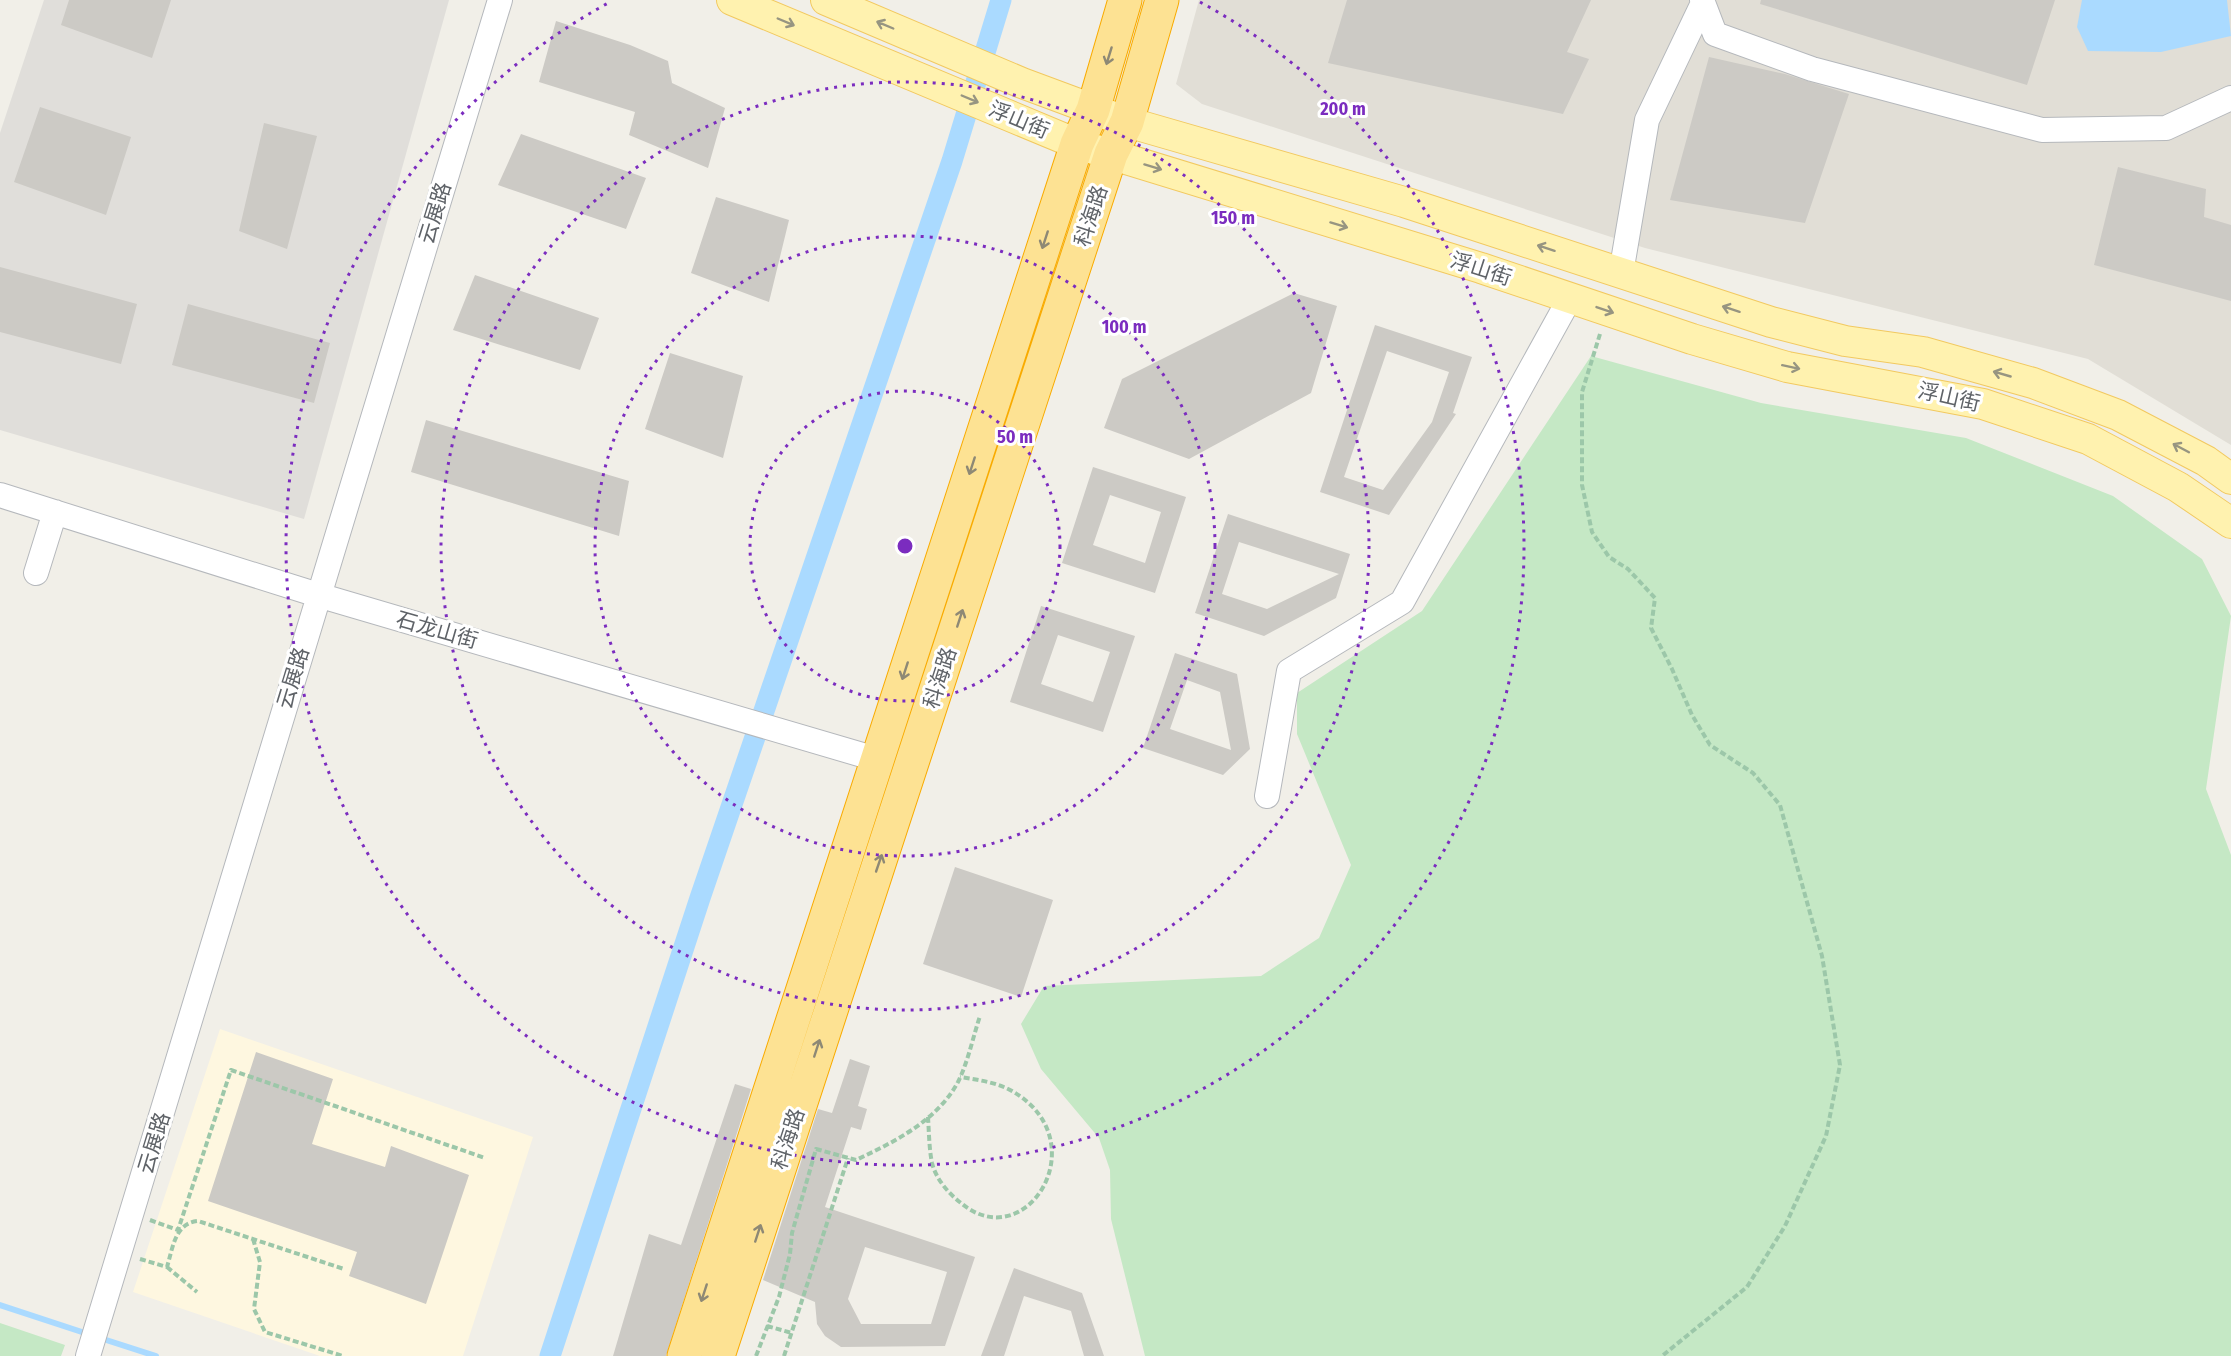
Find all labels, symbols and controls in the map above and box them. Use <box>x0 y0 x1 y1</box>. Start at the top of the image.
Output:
one-way arrow <box>776 17 794 29</box>
one-way arrow <box>877 19 895 30</box>
one-way arrow <box>1103 46 1114 65</box>
one-way arrow <box>961 94 979 105</box>
street label: 浮山街 <box>985 96 1053 144</box>
text: 200 m <box>1319 98 1366 120</box>
one-way arrow <box>1143 162 1162 173</box>
street label: 云展路 <box>413 179 457 247</box>
street label: 科海路 <box>1069 182 1113 250</box>
text: 150 m <box>1211 207 1255 229</box>
one-way arrow <box>1329 220 1348 231</box>
one-way arrow <box>1039 230 1050 249</box>
one-way arrow <box>1537 242 1556 253</box>
street label: 浮山街 <box>1447 247 1515 291</box>
one-way arrow <box>1722 303 1741 314</box>
one-way arrow <box>1595 305 1614 316</box>
text: 100 m <box>1102 316 1146 338</box>
one-way arrow <box>1781 362 1801 373</box>
one-way arrow <box>1993 368 2012 379</box>
street label: 浮山街 <box>1915 377 1983 417</box>
text: 50 m <box>997 426 1033 448</box>
one-way arrow <box>2173 442 2191 453</box>
one-way arrow <box>966 456 977 475</box>
centre of rings <box>895 536 915 556</box>
street label: 石龙山街 <box>393 606 481 654</box>
one-way arrow <box>955 609 966 628</box>
street label: 云展路 <box>271 644 315 712</box>
street label: 科海路 <box>918 644 962 712</box>
one-way arrow <box>899 661 910 680</box>
one-way arrow <box>875 854 886 873</box>
one-way arrow <box>812 1039 823 1058</box>
street label: 科海路 <box>766 1105 810 1173</box>
street label: 云展路 <box>132 1109 176 1177</box>
one-way arrow <box>753 1224 764 1243</box>
one-way arrow <box>698 1283 709 1302</box>

